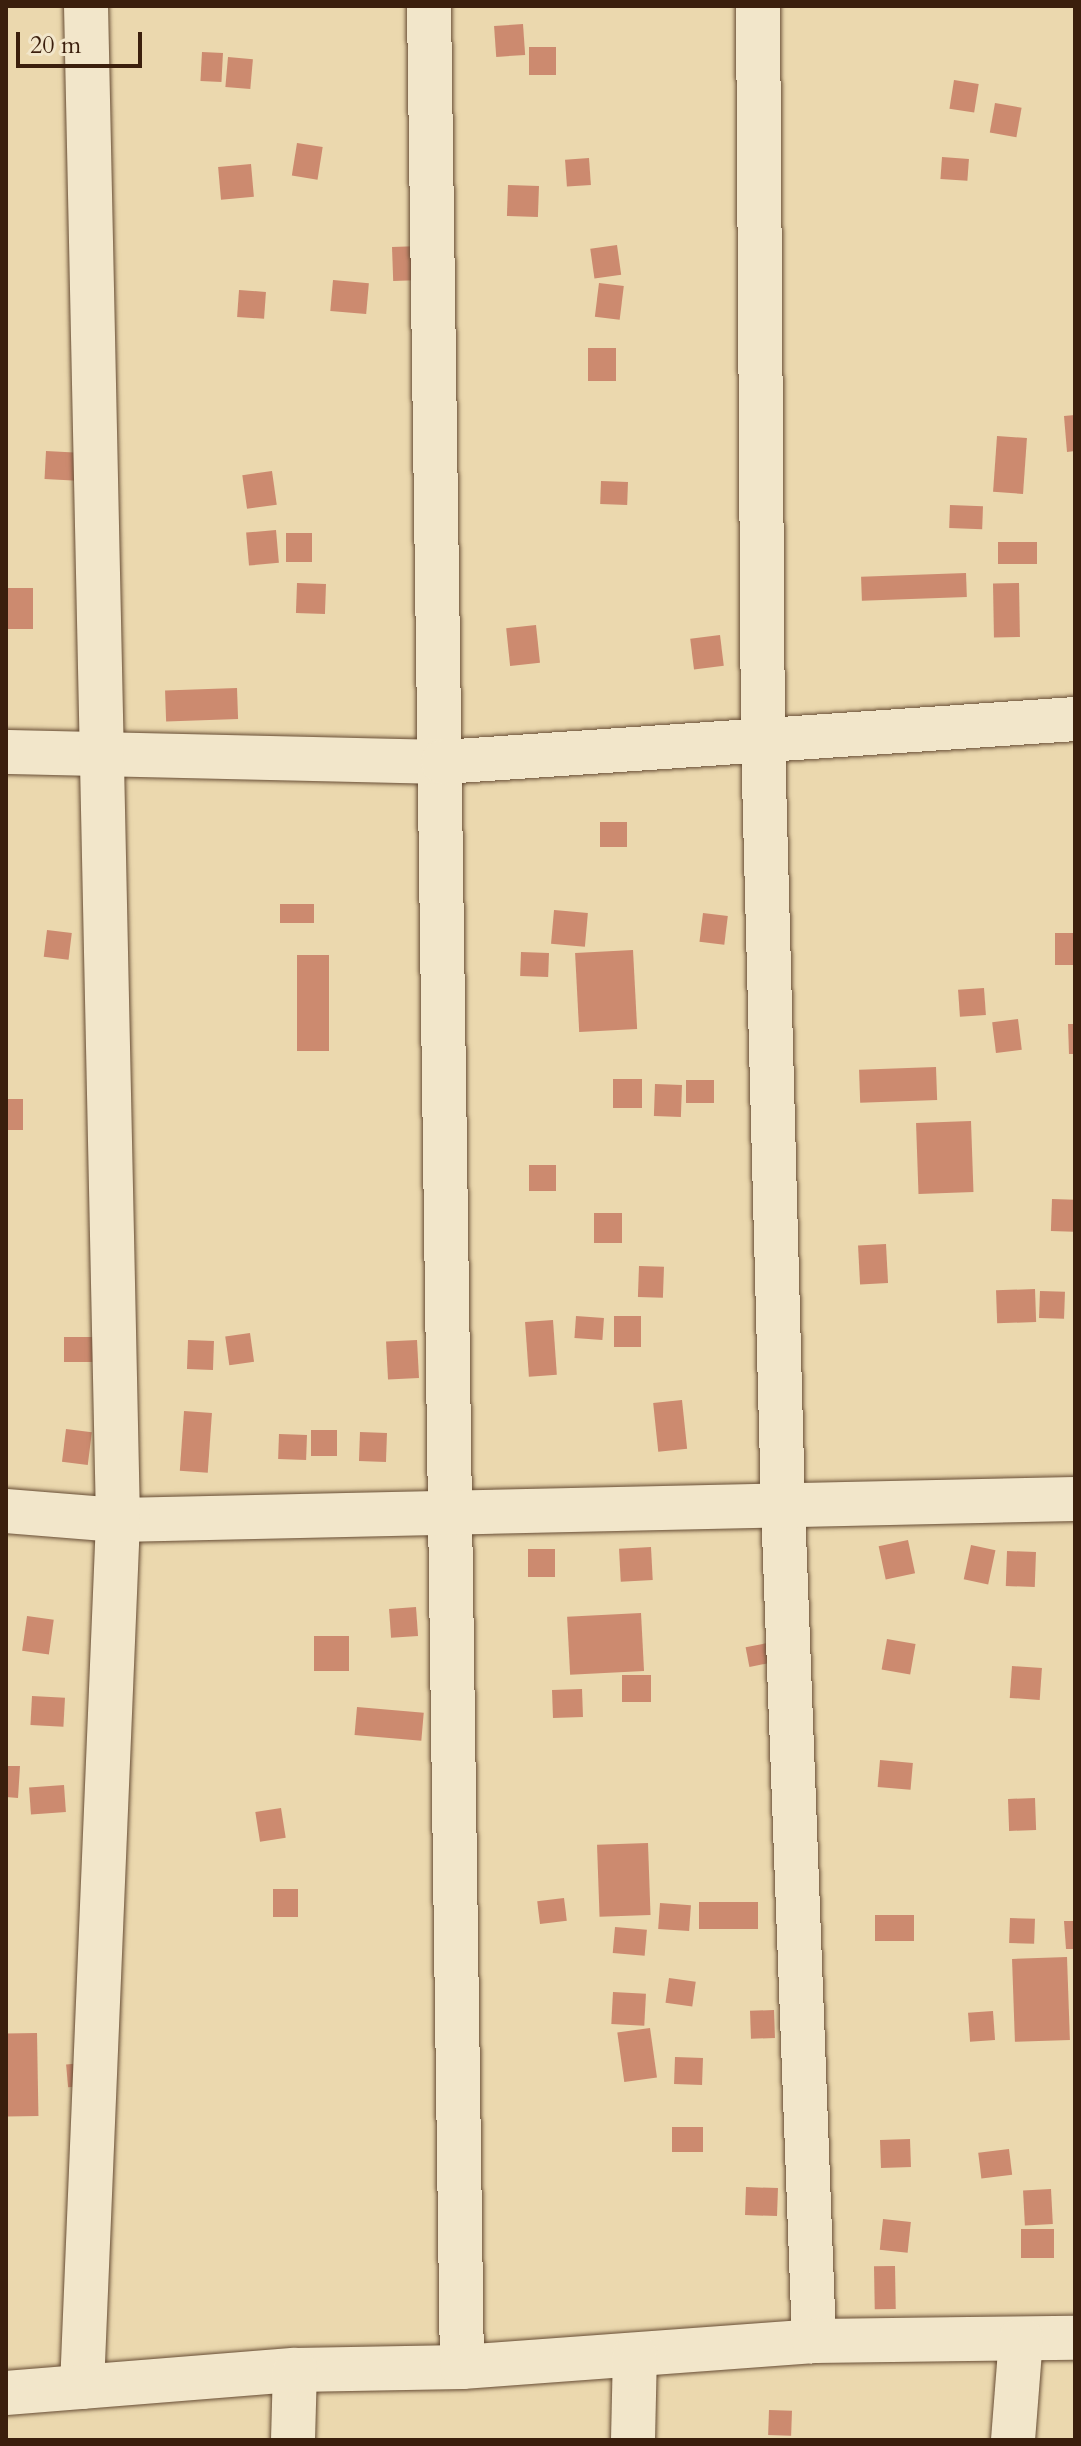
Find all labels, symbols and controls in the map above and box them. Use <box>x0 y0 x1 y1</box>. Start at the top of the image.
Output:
scale bar <box>20 16 146 66</box>
text: 20 m <box>30 29 81 62</box>

